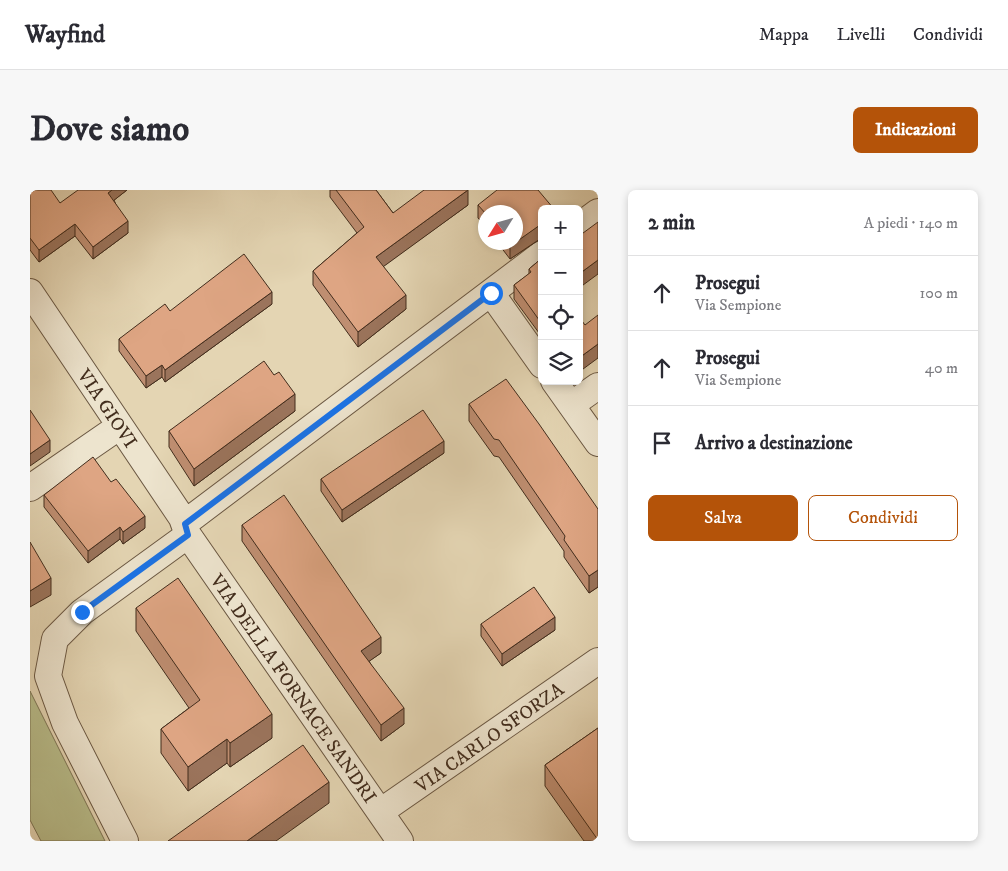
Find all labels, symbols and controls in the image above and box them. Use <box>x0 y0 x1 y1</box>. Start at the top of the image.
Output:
text: Wayfind <box>25 20 105 50</box>
text: Mappa <box>759 24 809 46</box>
text: Livelli <box>837 24 885 46</box>
text: Condividi <box>913 24 983 46</box>
button: Indicazioni <box>853 107 978 153</box>
text: Dove siamo <box>30 108 189 152</box>
north arrow <box>478 205 523 250</box>
map controls <box>538 205 583 385</box>
button: + <box>538 205 583 250</box>
text: 2 min <box>648 210 695 236</box>
text: A piedi · 140 m <box>864 213 958 233</box>
button: − <box>538 250 583 295</box>
text: Prosegui <box>695 272 760 295</box>
icon: ahead <box>648 279 676 307</box>
route start <box>480 282 503 305</box>
text: 100 m <box>920 283 958 303</box>
button: locate <box>538 295 583 340</box>
text: Via Sempione <box>695 295 781 315</box>
button: layers <box>538 340 583 385</box>
text: Prosegui <box>695 347 760 370</box>
icon: ahead <box>648 354 676 382</box>
text: 40 m <box>925 358 958 378</box>
street label: VIA GIOVI <box>71 364 142 453</box>
text: Via Sempione <box>695 370 781 390</box>
icon: arrive <box>648 429 676 457</box>
text: Arrivo a destinazione <box>695 432 853 455</box>
button: Salva <box>648 495 798 541</box>
button: Condividi <box>808 495 958 541</box>
street label: VIA DELLA FORNACE SANDRI <box>204 569 381 808</box>
route end <box>71 601 94 624</box>
street label: VIA CARLO SFORZA <box>410 678 569 799</box>

